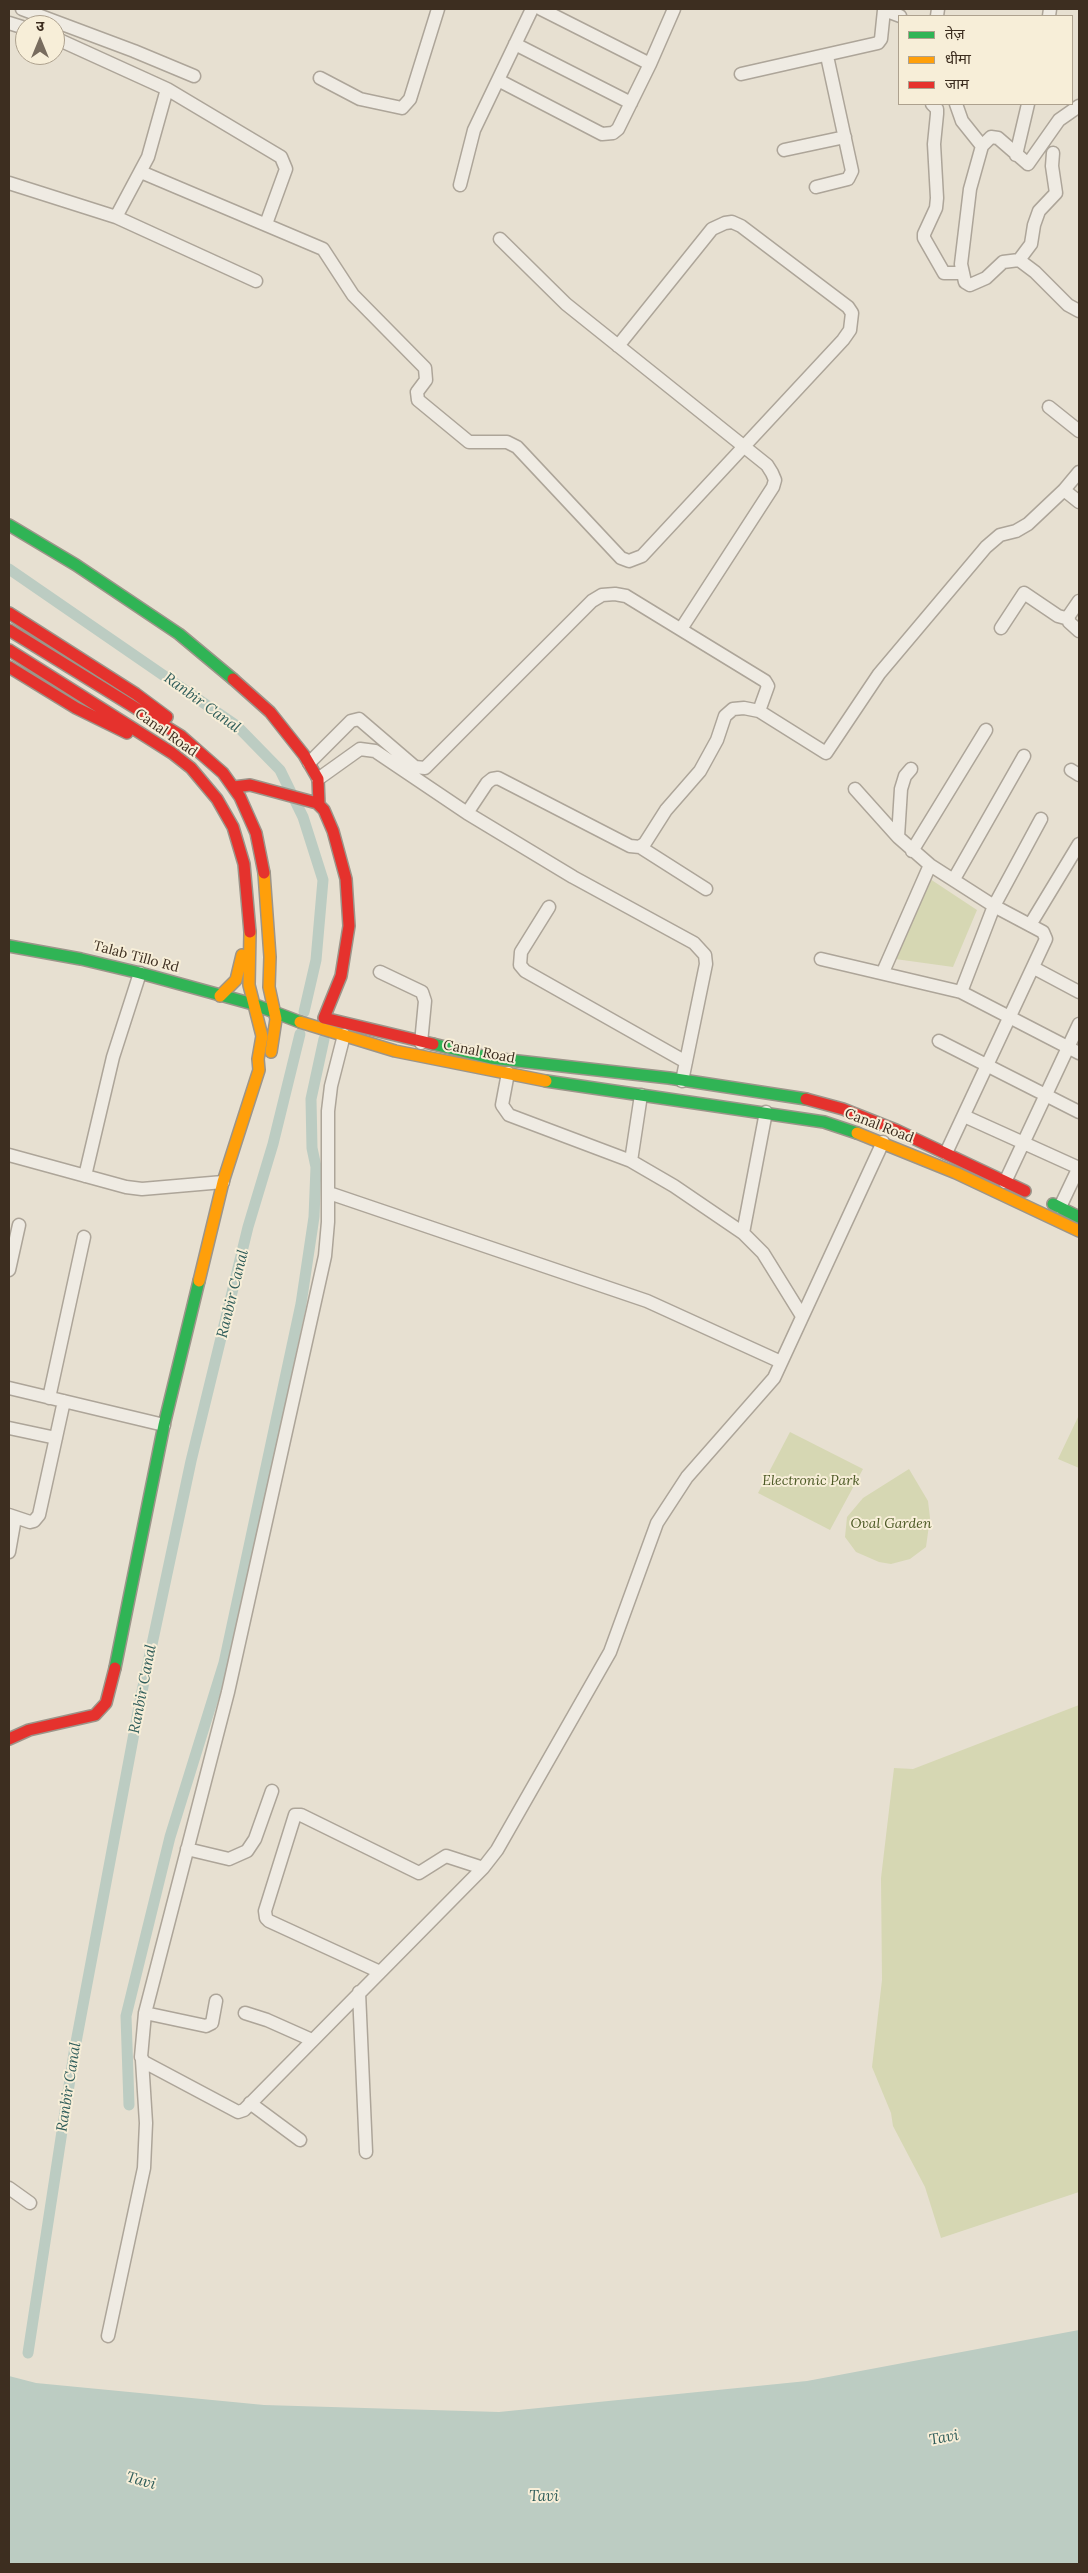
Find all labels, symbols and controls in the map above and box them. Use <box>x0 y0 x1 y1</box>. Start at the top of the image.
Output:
north arrow <box>15 15 65 65</box>
legend <box>898 15 1073 105</box>
text: उ <box>36 17 44 35</box>
text: तेज़ <box>945 24 965 43</box>
text: धीमा <box>945 49 971 68</box>
text: जाम <box>945 74 969 93</box>
water label: Ranbir Canal <box>160 669 244 737</box>
street label: Canal Road <box>131 705 201 761</box>
street label: Talab Tillo Rd <box>91 937 181 977</box>
street label: Canal Road <box>442 1037 516 1067</box>
street label: Canal Road <box>842 1105 916 1147</box>
water label: Ranbir Canal <box>213 1248 253 1340</box>
park label: Electronic Park <box>762 1473 860 1489</box>
park label: Oval Garden <box>850 1516 932 1532</box>
water label: Ranbir Canal <box>126 1643 160 1735</box>
water label: Ranbir Canal <box>53 2041 85 2133</box>
water label: Tavi <box>928 2427 960 2449</box>
water label: Tavi <box>124 2468 158 2494</box>
water label: Tavi <box>529 2488 559 2506</box>

